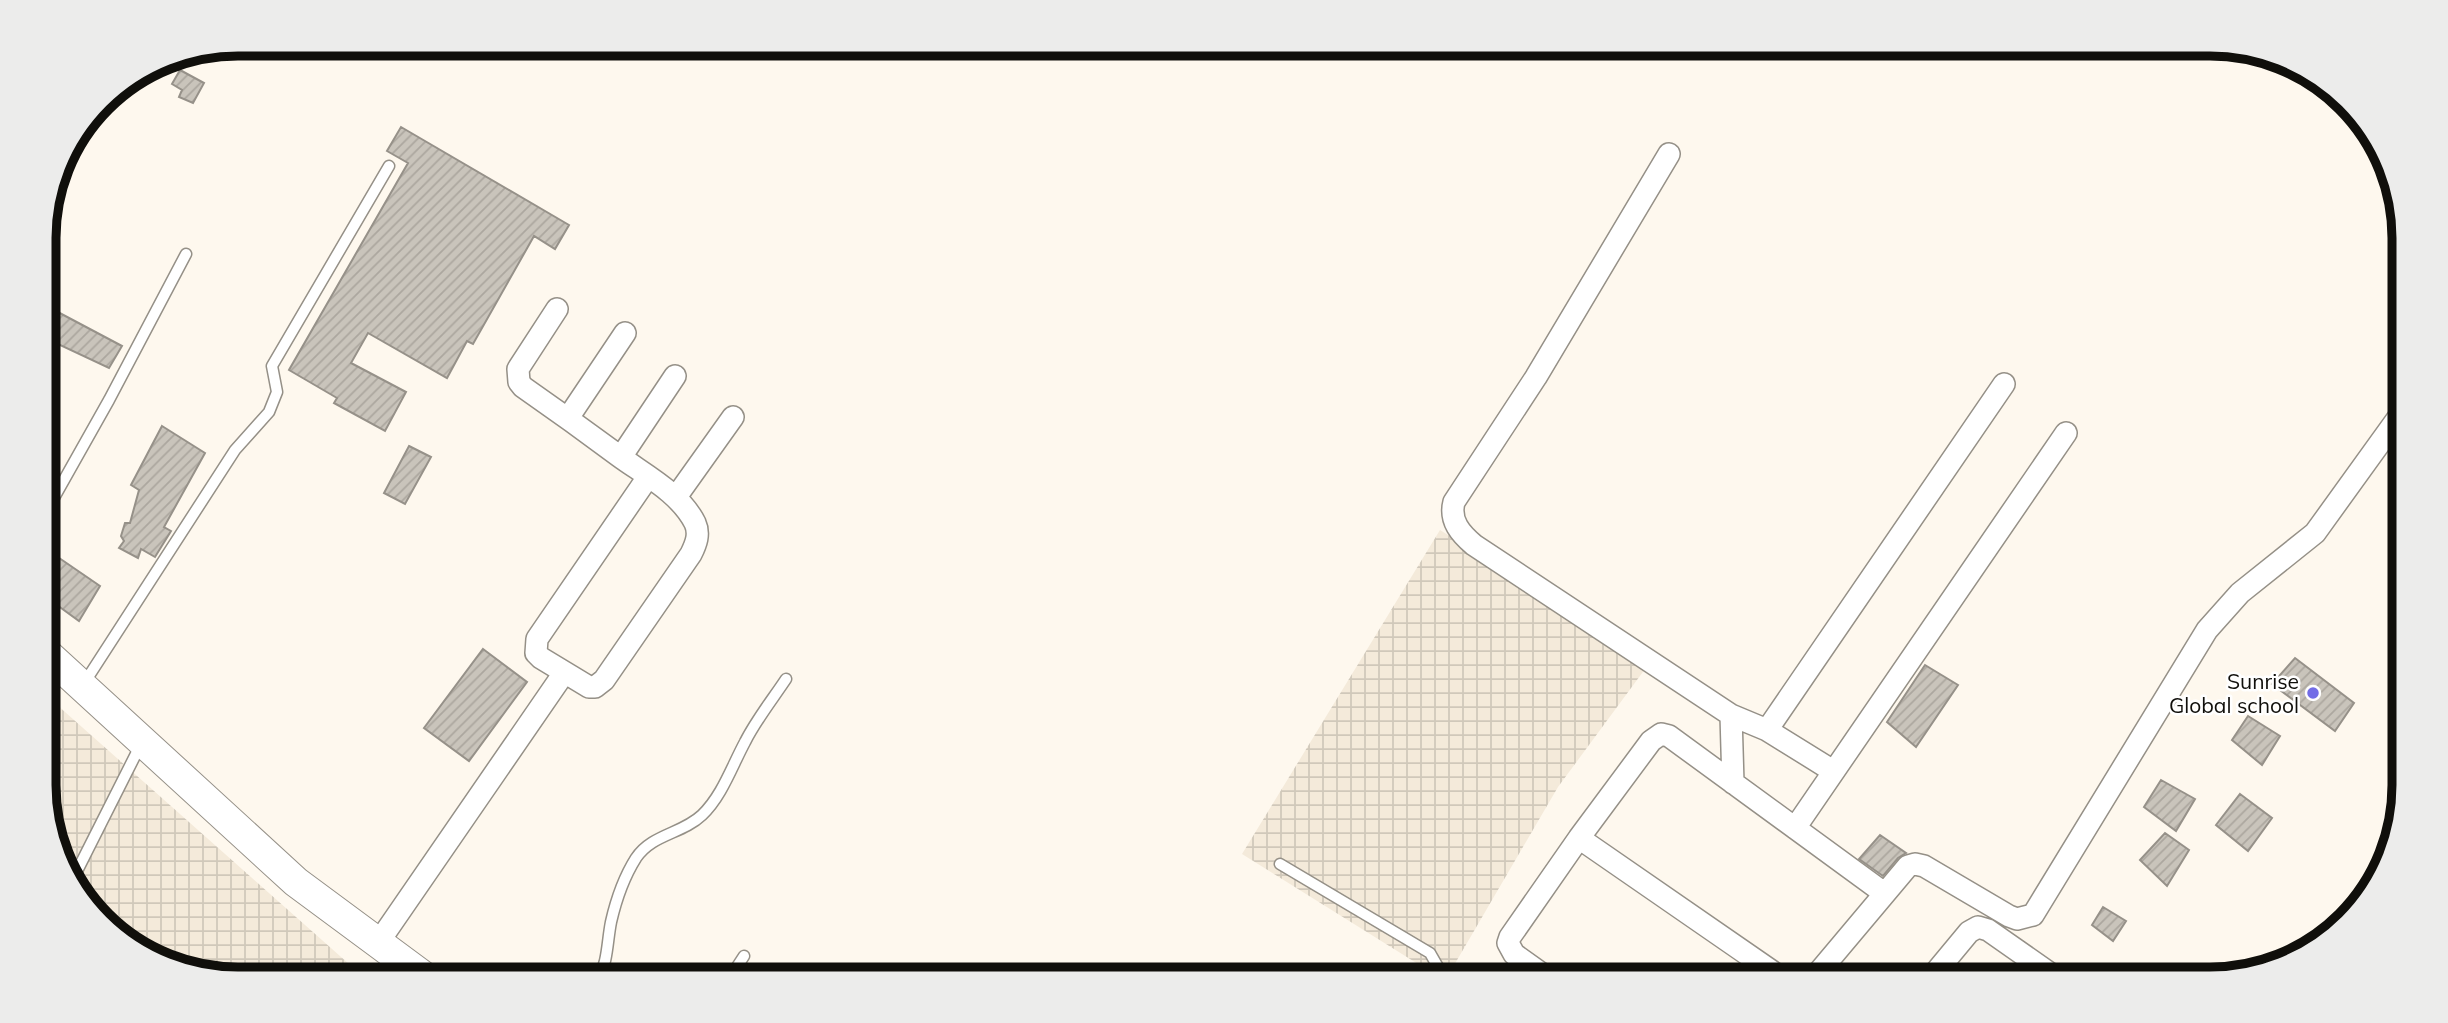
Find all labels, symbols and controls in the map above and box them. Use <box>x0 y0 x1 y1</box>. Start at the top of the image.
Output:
place label: Sunrise Global school <box>2169 668 2299 718</box>
marker: Sunrise Global school <box>2305 685 2321 701</box>

